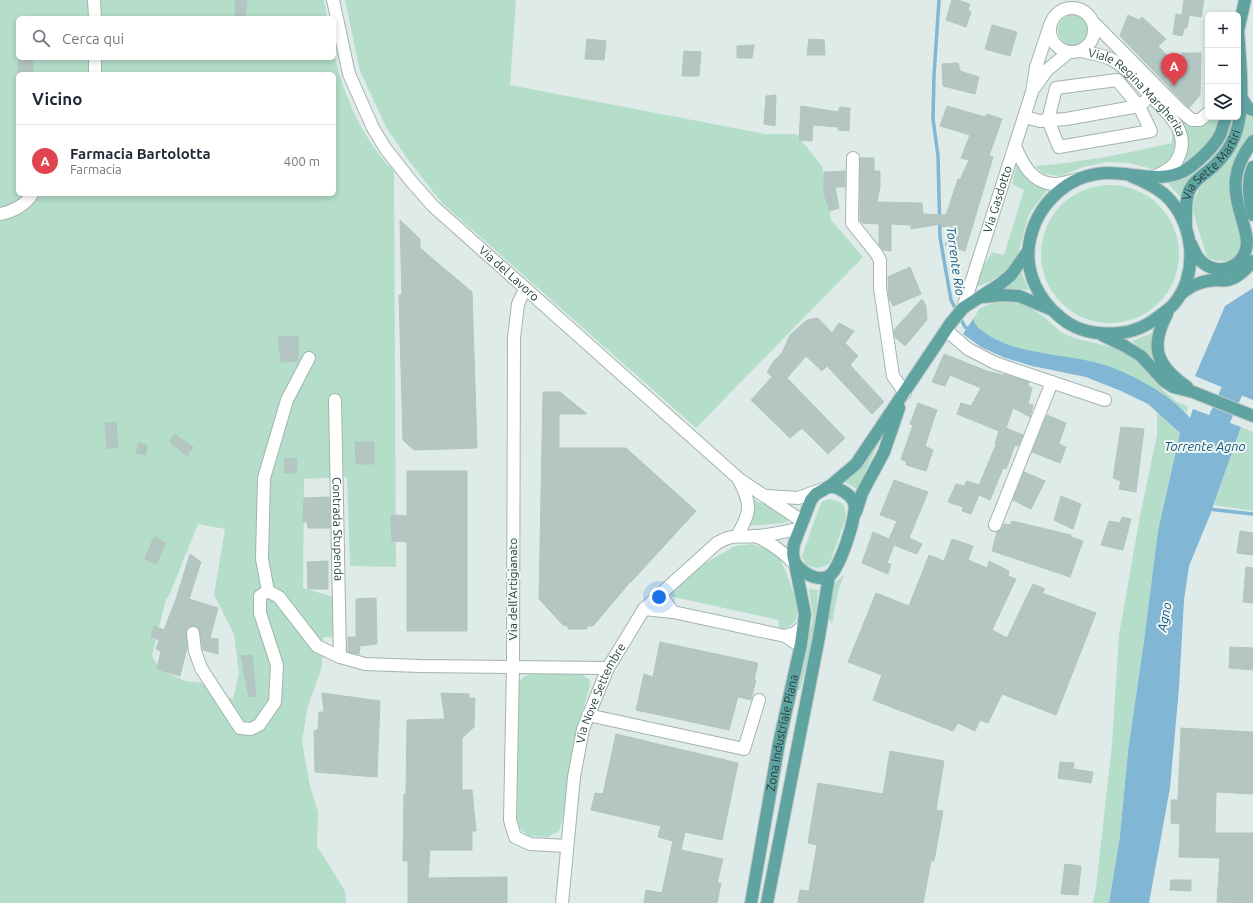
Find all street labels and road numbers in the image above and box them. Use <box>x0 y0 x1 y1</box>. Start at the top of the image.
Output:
street label: Viale Regina Margherita <box>1087 46 1188 138</box>
street label: Via Sette Martiri <box>1180 128 1243 201</box>
street label: Via Gasdotto <box>980 164 1014 234</box>
street label: Via del Lavoro <box>476 243 542 303</box>
street label: Contrada Stupenda <box>330 477 346 581</box>
street label: Via dell'Artigianato <box>506 538 519 640</box>
street label: Via Nove Settembre <box>573 641 628 744</box>
street label: Zona Industriale Piana <box>764 673 800 792</box>

